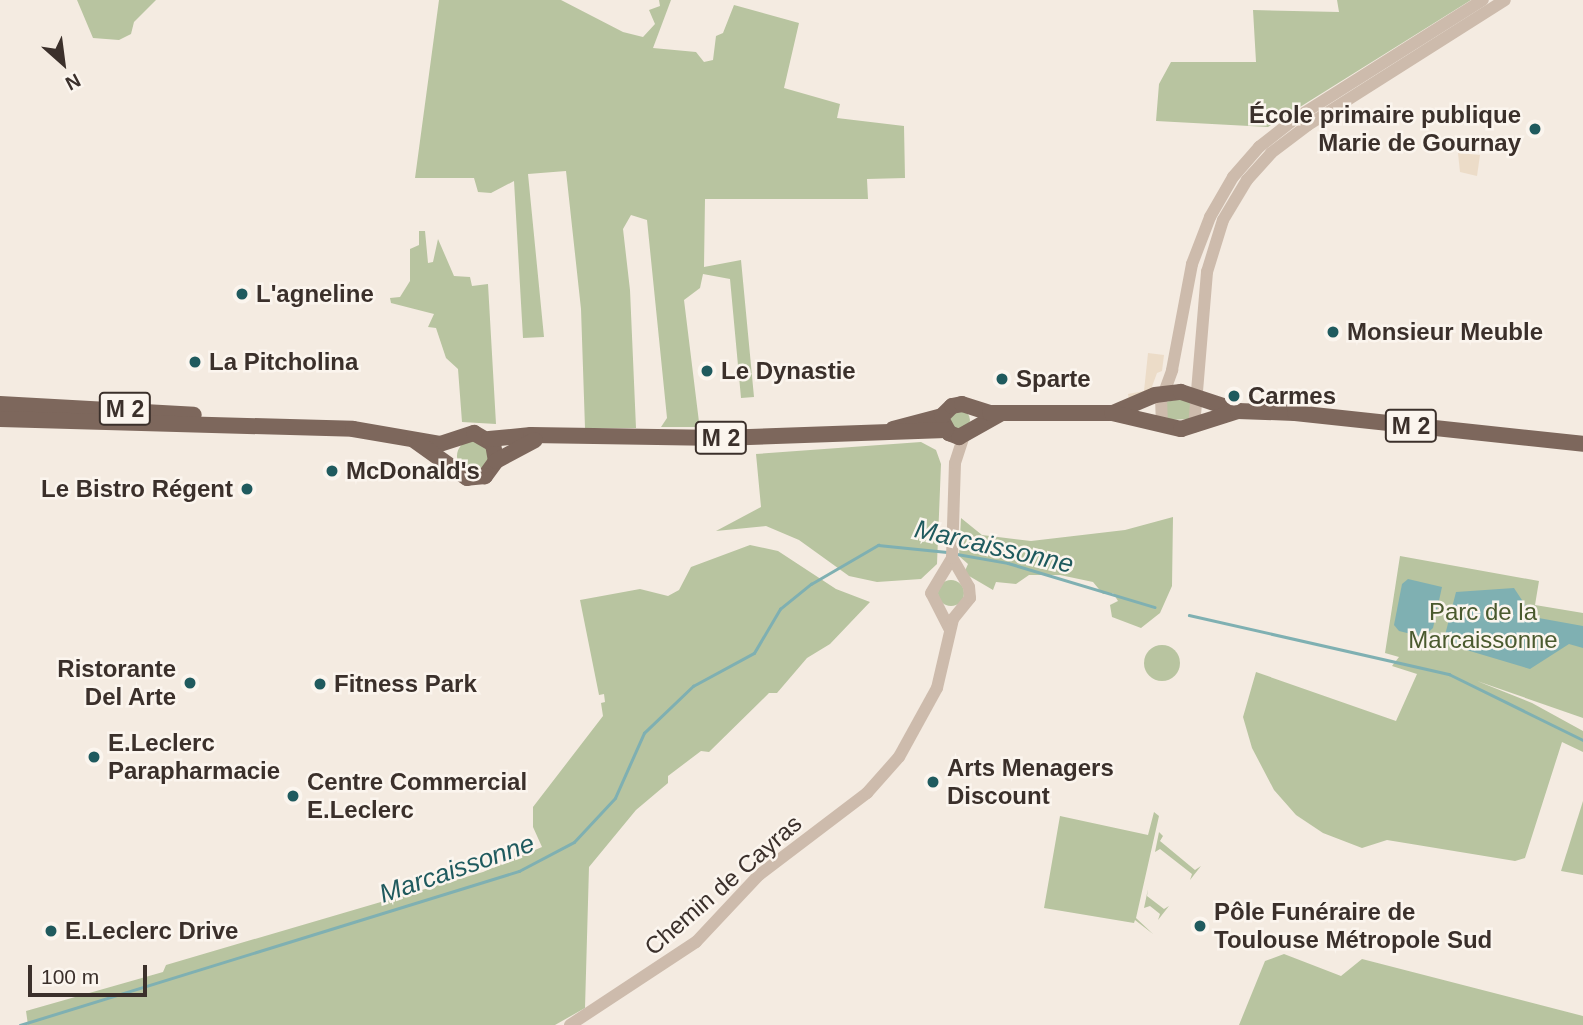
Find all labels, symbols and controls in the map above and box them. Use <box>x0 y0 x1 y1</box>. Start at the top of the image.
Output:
north arrow <box>28 28 98 98</box>
text: N <box>62 69 84 94</box>
place label: École primaire publique Marie de Gournay <box>1249 101 1521 157</box>
marker: École primaire publique Marie de Gournay <box>1527 121 1543 137</box>
place label: L'agneline <box>256 280 374 308</box>
marker: L'agneline <box>234 286 250 302</box>
place label: Monsieur Meuble <box>1347 318 1543 346</box>
marker: Monsieur Meuble <box>1325 324 1341 340</box>
place label: La Pitcholina <box>209 348 358 376</box>
marker: La Pitcholina <box>187 354 203 370</box>
place label: Le Dynastie <box>721 357 856 385</box>
marker: Le Dynastie <box>699 363 715 379</box>
place label: Sparte <box>1016 365 1091 393</box>
marker: Sparte <box>994 371 1010 387</box>
place label: Carmes <box>1248 382 1336 410</box>
marker: Carmes <box>1226 388 1242 404</box>
road number: M 2 <box>99 390 151 428</box>
road number: M 2 <box>1385 406 1437 446</box>
road number: M 2 <box>695 418 747 458</box>
place label: McDonald's <box>346 457 480 485</box>
marker: McDonald's <box>324 463 340 479</box>
place label: Le Bistro Régent <box>41 475 233 503</box>
marker: Le Bistro Régent <box>239 481 255 497</box>
water label: Marcaissonne <box>912 514 1076 580</box>
park label: Parc de la Marcaissonne <box>1408 598 1558 654</box>
place label: Ristorante Del Arte <box>57 655 176 711</box>
place label: Fitness Park <box>334 670 477 698</box>
marker: Ristorante Del Arte <box>182 675 198 691</box>
marker: Fitness Park <box>312 676 328 692</box>
place label: E.Leclerc Parapharmacie <box>108 729 280 785</box>
marker: E.Leclerc Parapharmacie <box>86 749 102 765</box>
place label: Arts Menagers Discount <box>947 754 1114 810</box>
place label: Centre Commercial E.Leclerc <box>307 768 527 824</box>
marker: Arts Menagers Discount <box>925 774 941 790</box>
marker: Centre Commercial E.Leclerc <box>285 788 301 804</box>
street label: Chemin de Cayras <box>639 809 807 961</box>
water label: Marcaissonne <box>375 828 539 910</box>
place label: Pôle Funéraire de Toulouse Métropole Sud <box>1214 898 1492 954</box>
place label: E.Leclerc Drive <box>65 917 238 945</box>
marker: Pôle Funéraire de Toulouse Métropole Sud <box>1192 918 1208 934</box>
marker: E.Leclerc Drive <box>43 923 59 939</box>
scale bar <box>32 951 150 995</box>
text: 100 m <box>41 965 99 988</box>

